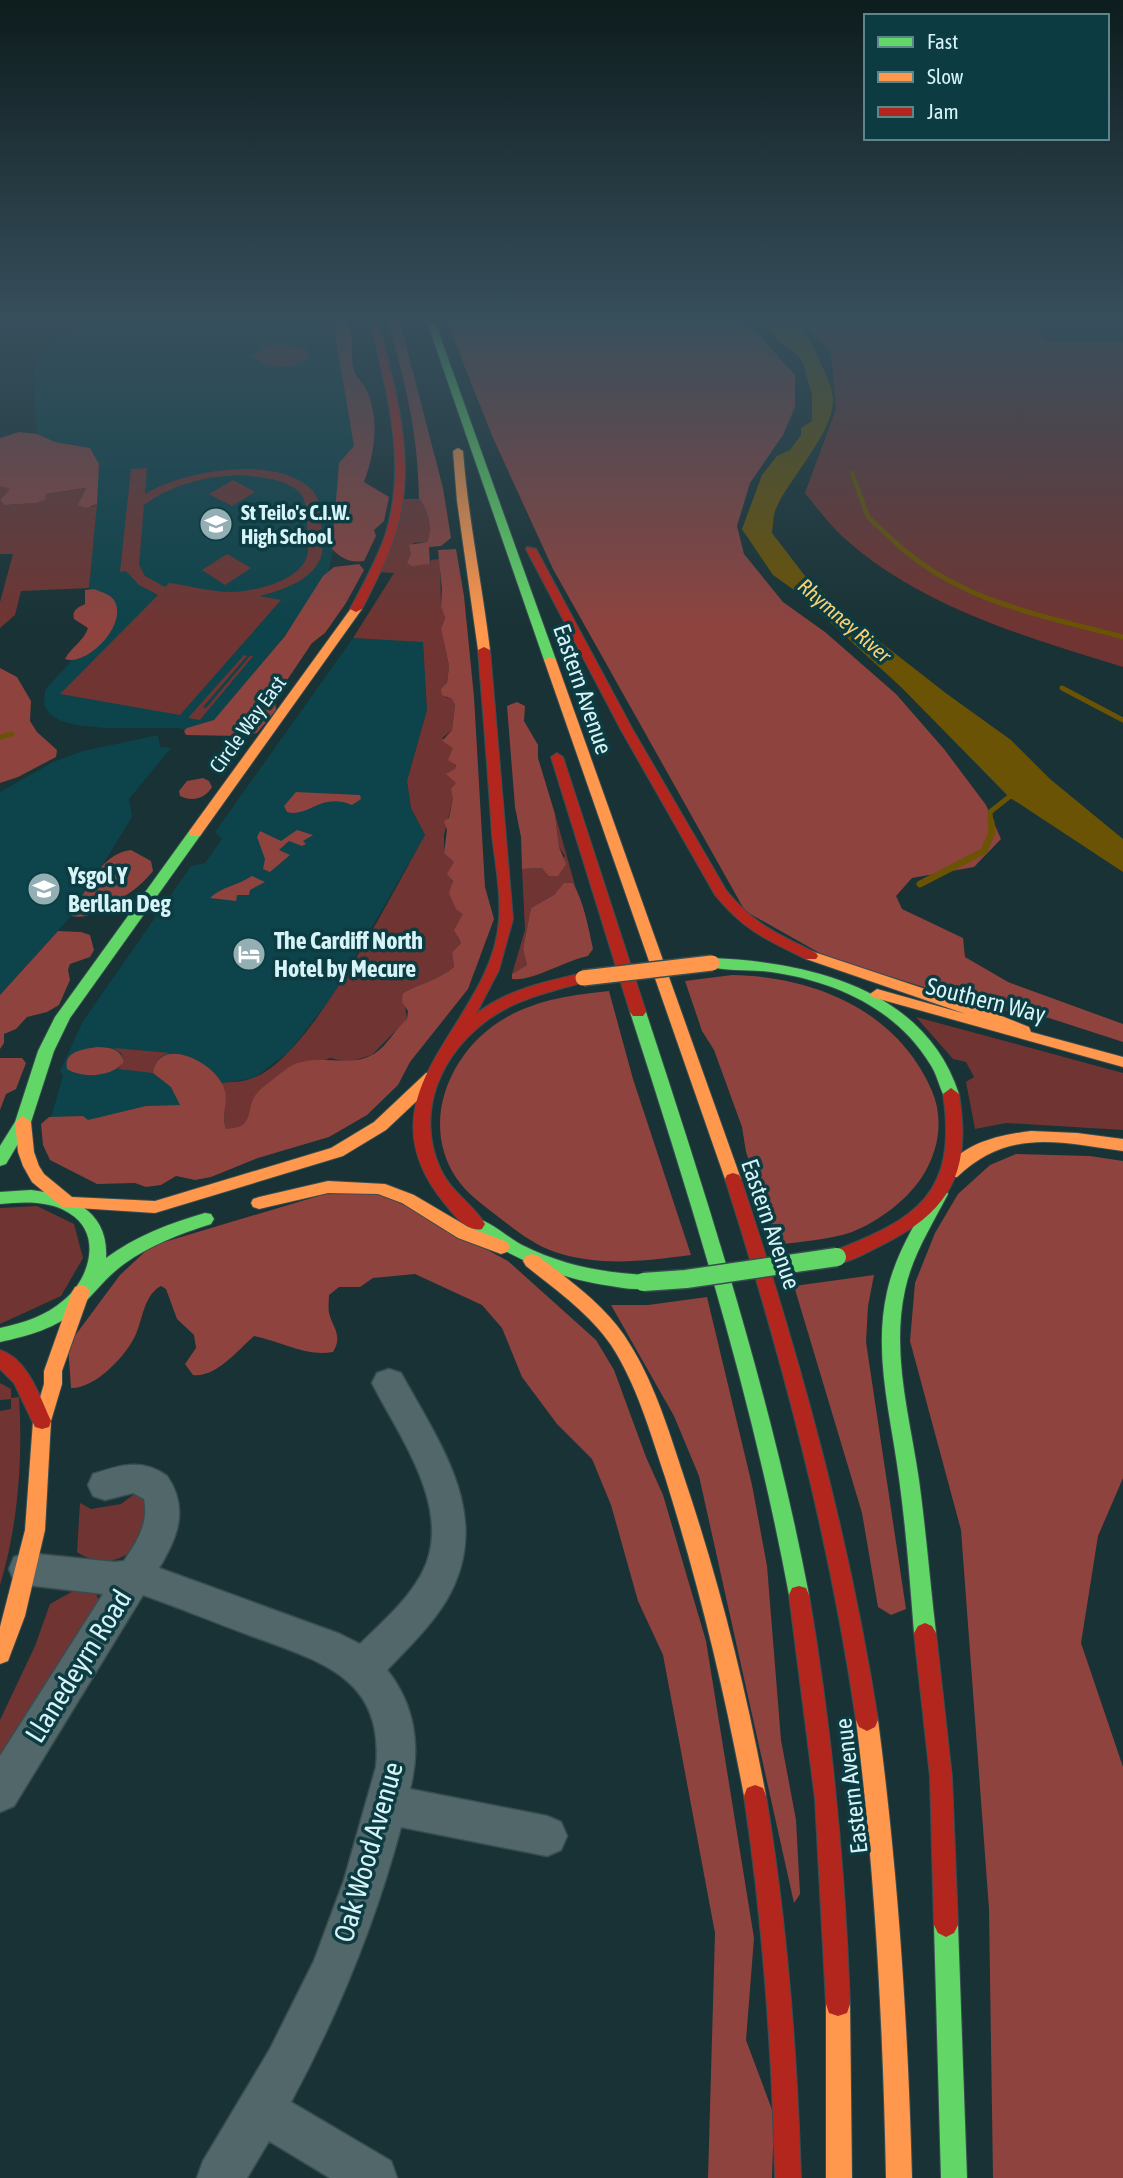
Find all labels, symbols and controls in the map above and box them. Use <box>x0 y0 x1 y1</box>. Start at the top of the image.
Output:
legend <box>864 14 1109 140</box>
text: Fast <box>927 29 958 53</box>
text: Slow <box>927 64 964 88</box>
text: Jam <box>927 99 959 123</box>
place label: St Teilo's C.I.W. High School <box>241 500 350 548</box>
school or university icon: St Teilo's C.I.W. High School <box>197 505 235 543</box>
water label: Rhymney River <box>794 573 897 667</box>
street label: Eastern Avenue <box>548 620 618 758</box>
street label: Circle Way East <box>204 671 290 777</box>
place label: Ysgol Y Berllan Deg <box>67 862 171 917</box>
school or university icon: Ysgol Y Berllan Deg <box>25 870 63 908</box>
place label: The Cardiff North Hotel by Mecure <box>274 927 423 982</box>
hotel icon: The Cardiff North Hotel by Mecure <box>230 935 268 973</box>
street label: Southern Way <box>923 972 1049 1028</box>
street label: Eastern Avenue <box>736 1155 806 1293</box>
street label: Llanedeyrn Road <box>18 1584 138 1748</box>
street label: Eastern Avenue <box>829 1717 873 1855</box>
street label: Oak Wood Avenue <box>327 1758 409 1946</box>

